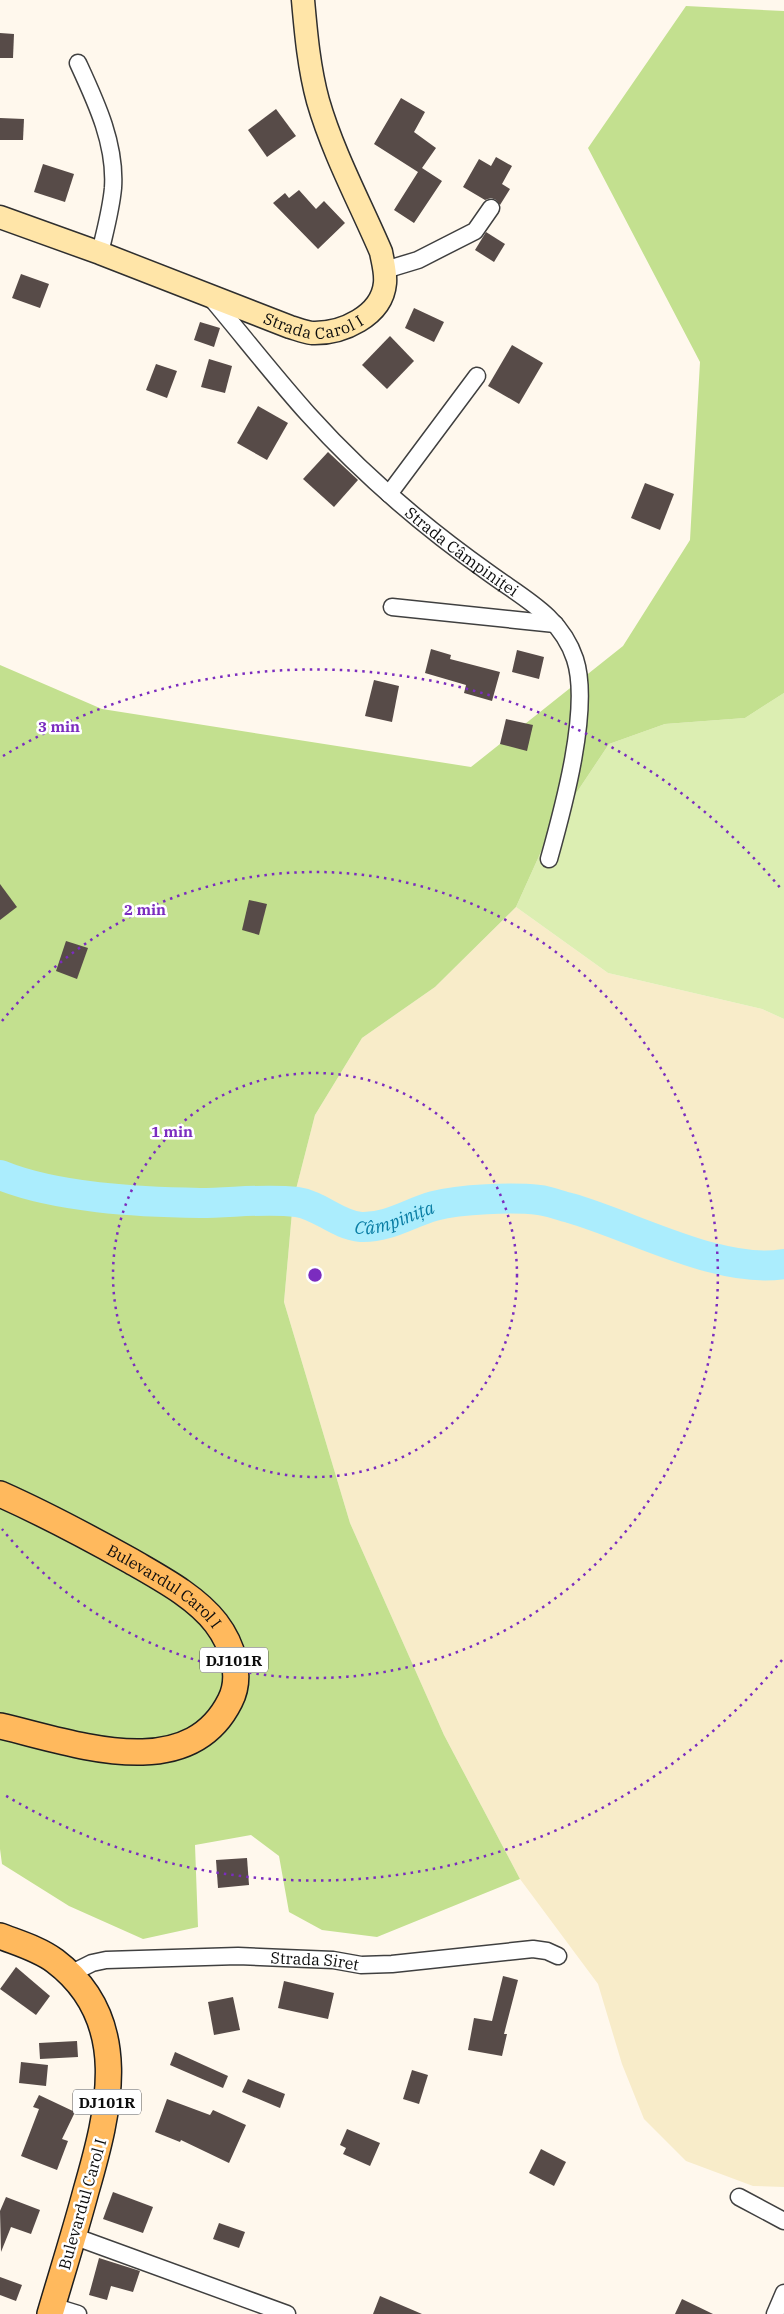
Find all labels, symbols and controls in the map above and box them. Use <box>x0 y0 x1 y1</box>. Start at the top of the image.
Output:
street label: Strada Carol I <box>261 308 367 343</box>
street label: Strada Câmpiniței <box>401 502 522 601</box>
text: 3 min <box>38 717 80 736</box>
text: 2 min <box>124 900 166 919</box>
text: 1 min <box>151 1122 193 1141</box>
water label: Câmpinița <box>353 1195 437 1239</box>
centre of rings <box>306 1266 324 1284</box>
street label: Bulevardul Carol I <box>103 1540 226 1632</box>
road number: DJ101R <box>200 1648 268 1672</box>
street label: Strada Siret <box>270 1947 361 1975</box>
road number: DJ101R <box>73 2090 141 2114</box>
street label: Bulevardul Carol I <box>54 2136 110 2272</box>

